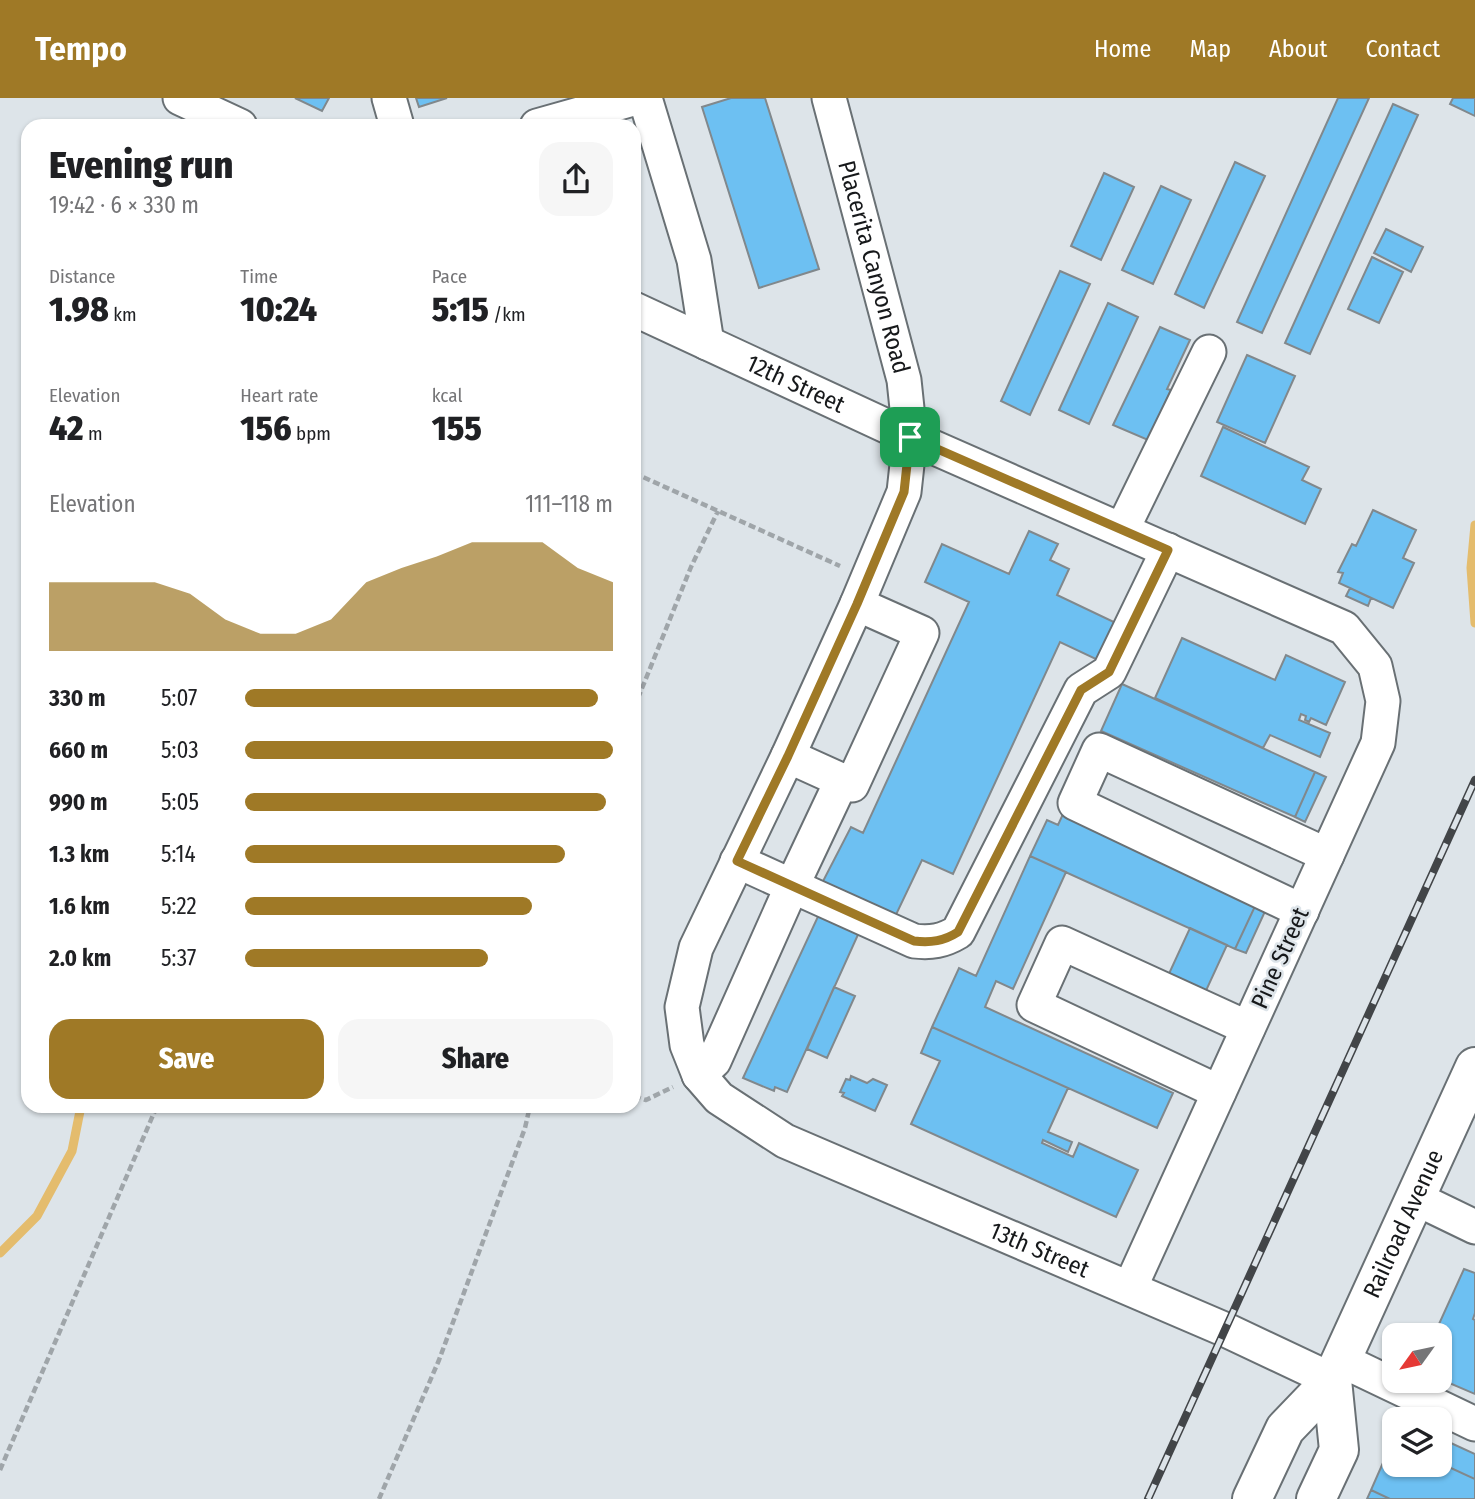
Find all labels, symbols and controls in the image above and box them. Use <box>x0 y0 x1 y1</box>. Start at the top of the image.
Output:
text: Tempo <box>35 29 127 69</box>
text: Home <box>1094 35 1151 63</box>
text: Map <box>1189 35 1231 63</box>
text: About <box>1269 35 1327 63</box>
text: Contact <box>1365 35 1440 63</box>
text: Evening run <box>49 142 233 188</box>
button: share <box>539 142 613 216</box>
street label: Placerita Canyon Road <box>832 158 916 377</box>
text: 19:42 · 6 × 330 m <box>49 191 199 219</box>
text: Distance <box>49 265 116 288</box>
text: Time <box>240 265 278 288</box>
text: Pace <box>432 265 467 288</box>
text: 1.98 <box>49 288 109 330</box>
text: 10:24 <box>240 288 317 330</box>
text: 5:15 <box>432 288 489 330</box>
text: km <box>109 303 137 326</box>
text: /km <box>489 303 526 326</box>
street label: 12th Street <box>742 349 849 419</box>
text: Elevation <box>49 384 121 407</box>
text: Heart rate <box>240 384 318 407</box>
text: kcal <box>432 384 462 407</box>
text: 42 <box>49 407 83 449</box>
text: 156 <box>240 407 292 449</box>
text: 155 <box>432 407 482 449</box>
pin <box>880 407 940 467</box>
icon: arrive <box>891 418 929 456</box>
text: m <box>83 422 103 445</box>
text: bpm <box>292 422 331 445</box>
text: Elevation <box>49 490 136 518</box>
text: 111–118 m <box>525 490 613 518</box>
text: 330 m <box>49 684 106 712</box>
text: 5:07 <box>161 684 197 712</box>
text: 660 m <box>49 736 108 764</box>
text: 5:03 <box>161 736 199 764</box>
text: 990 m <box>49 788 108 816</box>
text: 5:05 <box>161 788 199 816</box>
text: 1.3 km <box>49 840 109 868</box>
text: 5:14 <box>161 840 196 868</box>
text: 1.6 km <box>49 892 110 920</box>
text: 5:22 <box>161 892 197 920</box>
street label: Pine Street <box>1245 903 1315 1013</box>
text: 2.0 km <box>49 944 111 972</box>
text: 5:37 <box>161 944 196 972</box>
button: Save <box>49 1019 324 1099</box>
button: Share <box>338 1019 613 1099</box>
street label: Railroad Avenue <box>1357 1145 1449 1302</box>
street label: 13th Street <box>985 1216 1093 1284</box>
north arrow <box>1382 1323 1452 1393</box>
map controls <box>1382 1323 1452 1477</box>
button: layers <box>1382 1407 1452 1477</box>

